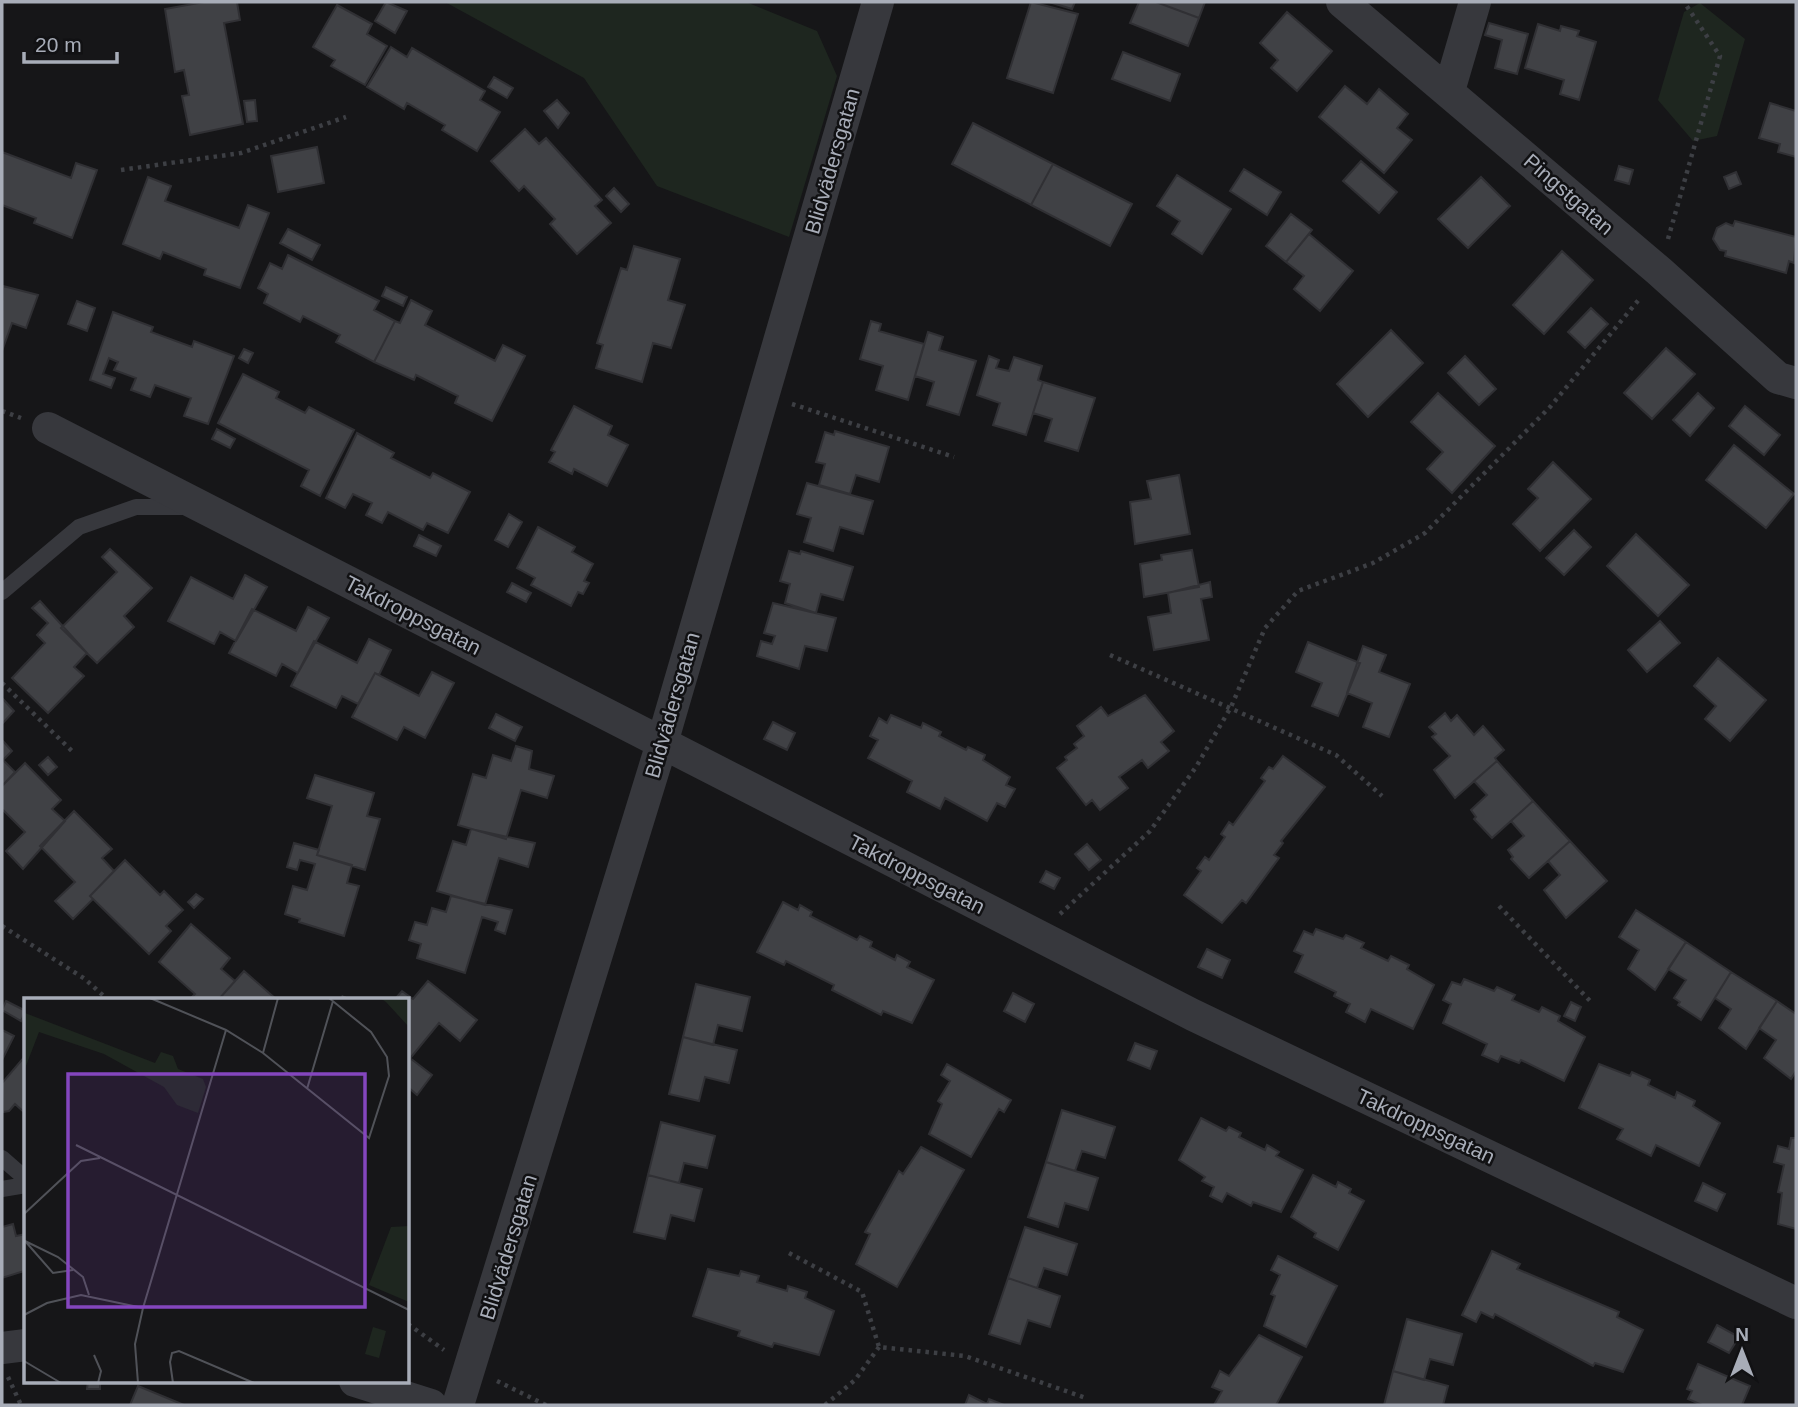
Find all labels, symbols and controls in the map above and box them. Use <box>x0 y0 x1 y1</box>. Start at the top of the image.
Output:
scale bar <box>24 21 117 65</box>
text: 20 m <box>35 33 82 56</box>
street label: Blidvädersgatan <box>800 85 864 237</box>
street label: Pingstgatan <box>1520 149 1618 239</box>
street label: Takdroppsgatan <box>341 571 485 659</box>
street label: Blidvädersgatan <box>640 629 704 781</box>
street label: Takdroppsgatan <box>845 830 989 918</box>
inset map <box>24 998 410 1382</box>
street label: Takdroppsgatan <box>1353 1084 1499 1168</box>
street label: Blidvädersgatan <box>475 1172 541 1322</box>
north arrow <box>1707 1316 1777 1386</box>
text: N <box>1735 1324 1749 1345</box>

